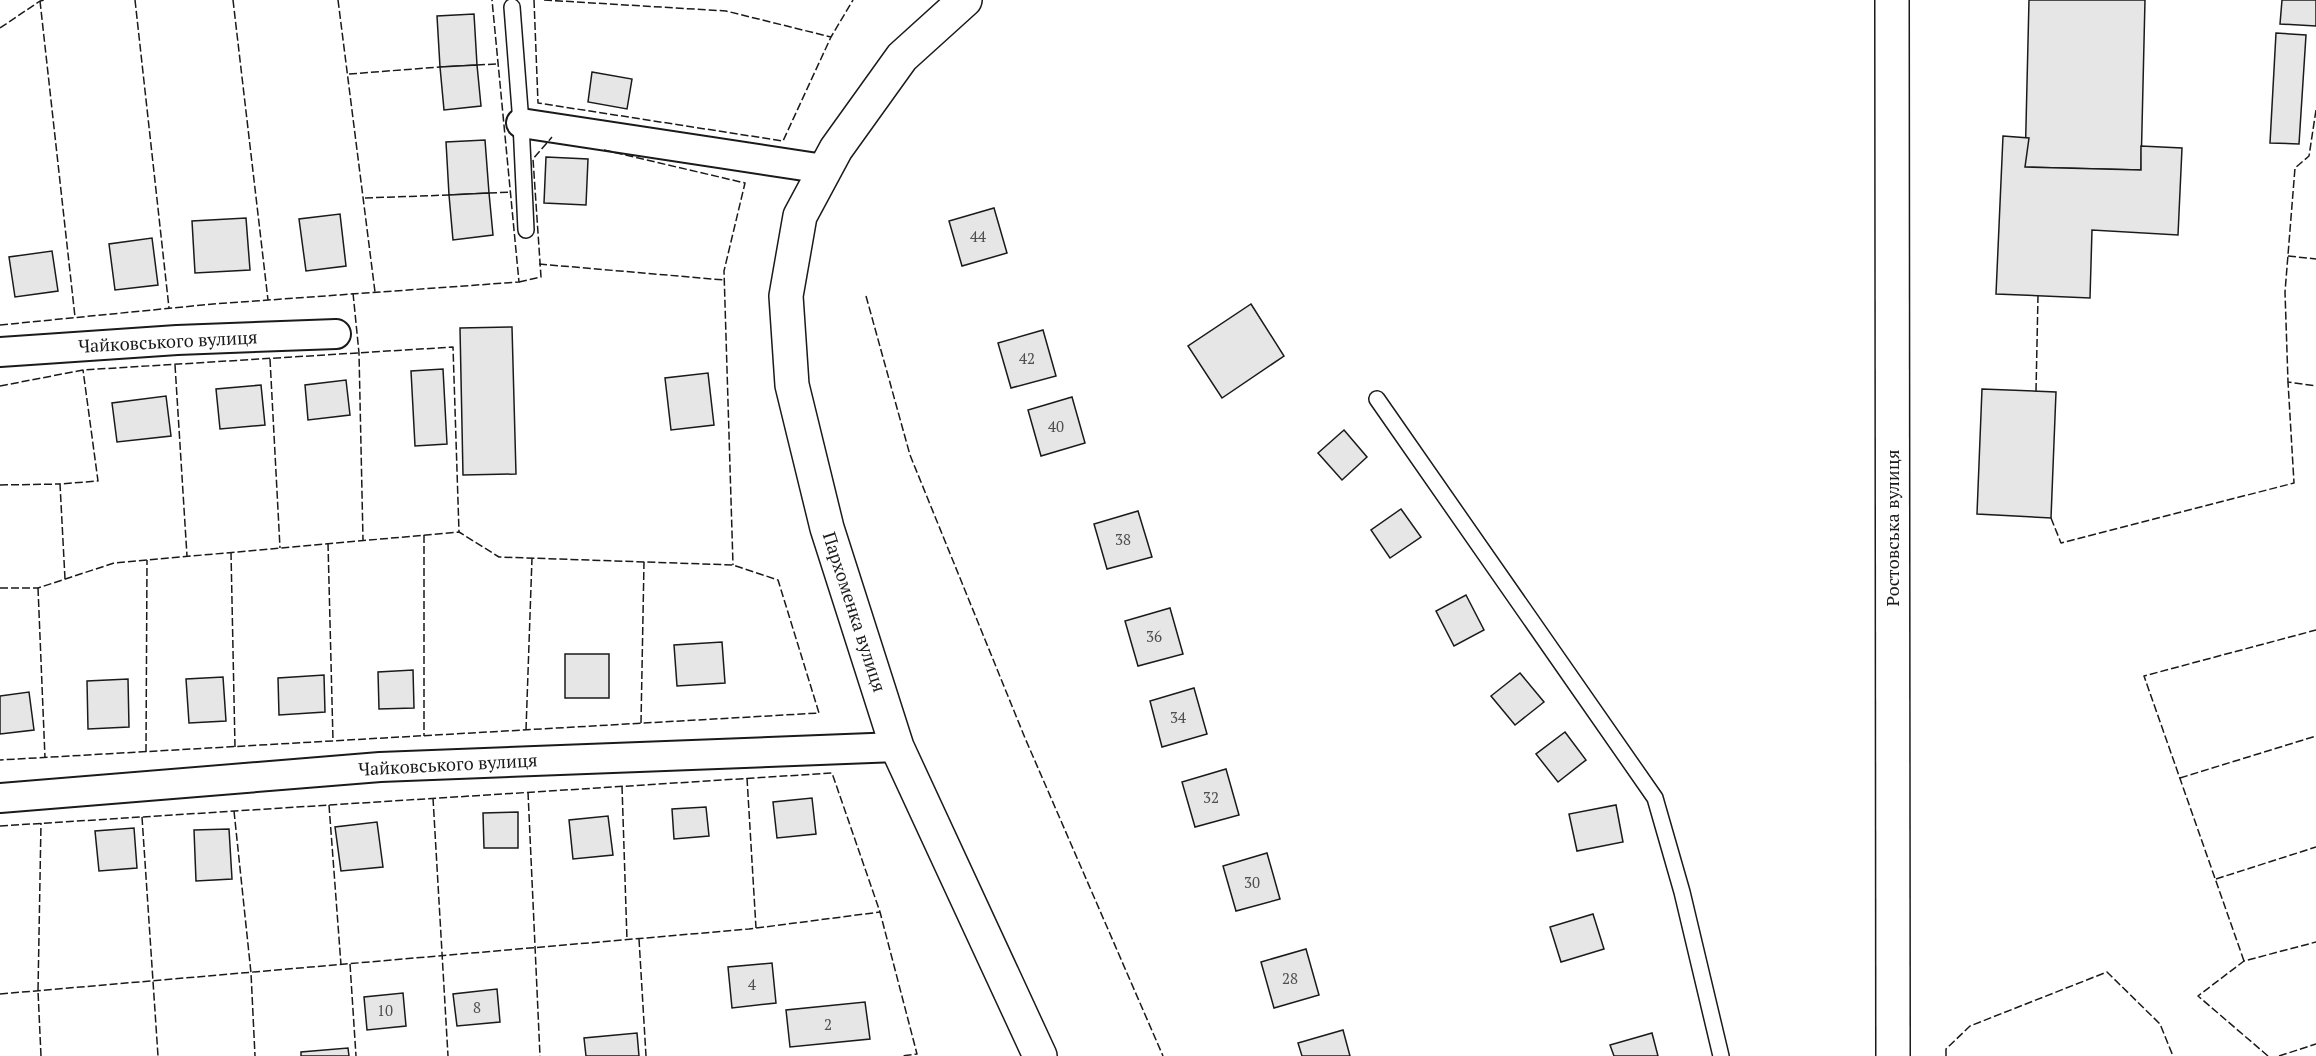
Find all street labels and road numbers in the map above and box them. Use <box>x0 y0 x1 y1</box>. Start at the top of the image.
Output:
street label: Чайковського вулиця <box>78 324 258 358</box>
street label: Ростовська вулиця <box>1880 450 1904 606</box>
street label: Пархоменка вулиця <box>818 529 892 695</box>
street label: Чайковського вулиця <box>358 747 538 781</box>

